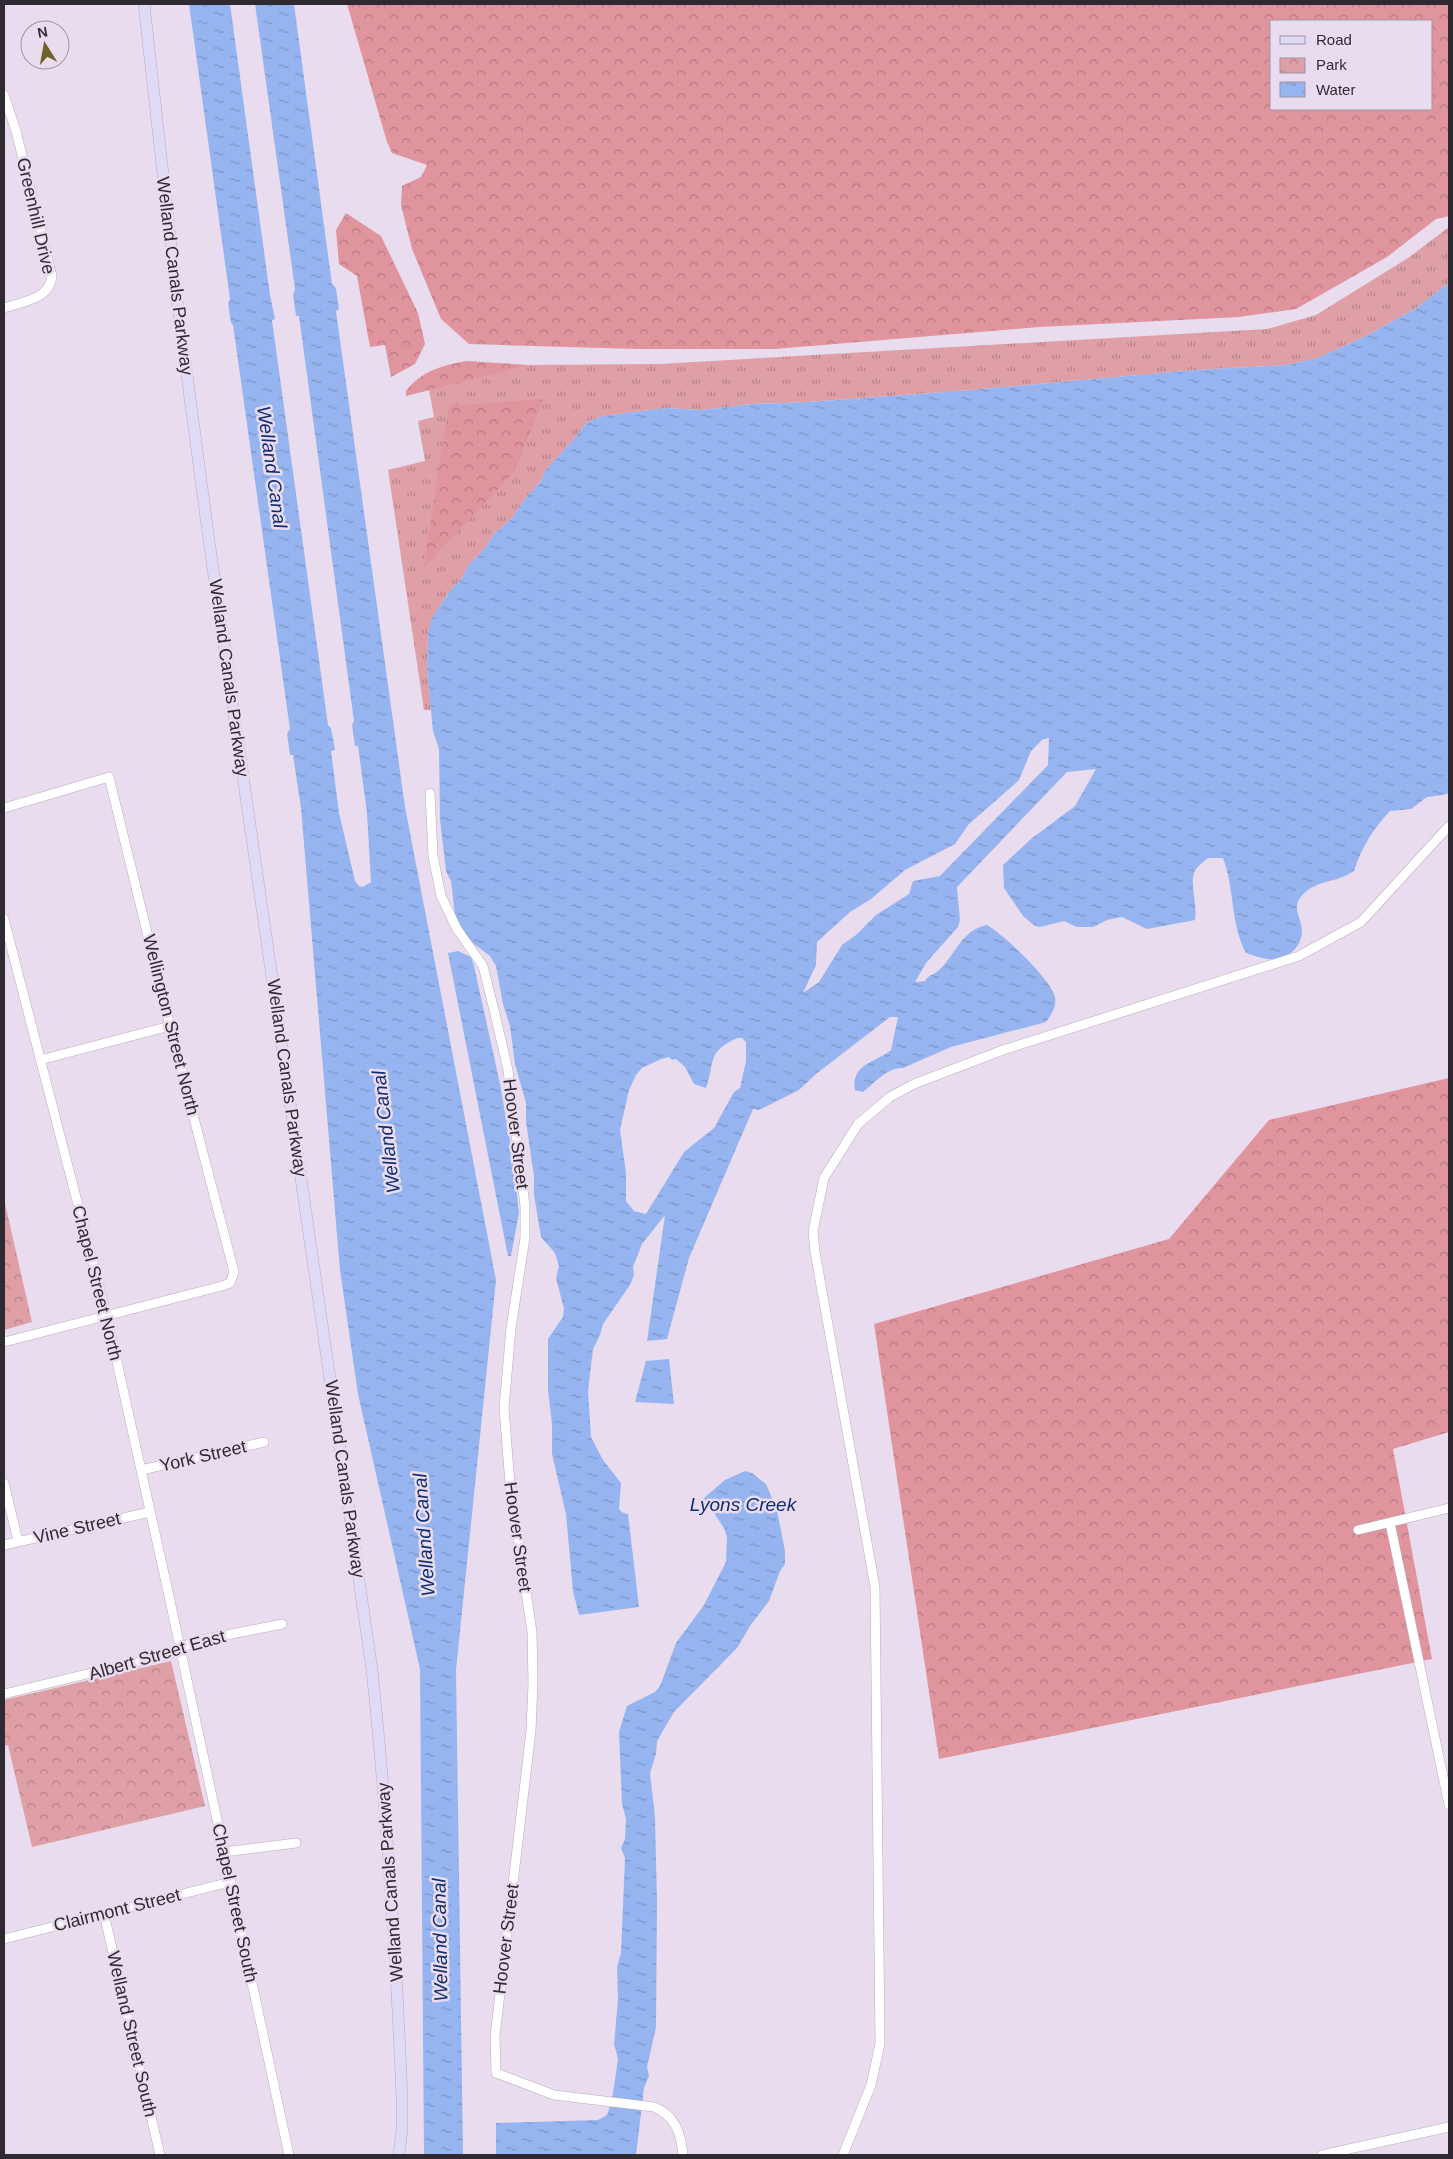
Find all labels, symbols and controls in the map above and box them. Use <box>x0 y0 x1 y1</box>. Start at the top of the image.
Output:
north arrow <box>20 20 70 70</box>
legend <box>1270 20 1433 110</box>
text: N <box>36 23 49 41</box>
text: Road <box>1316 31 1352 48</box>
text: Park <box>1316 56 1347 73</box>
text: Water <box>1316 81 1355 98</box>
street label: Greenhill Drive <box>13 156 59 276</box>
street label: Welland Canals Parkway <box>153 176 197 376</box>
water label: Welland Canal <box>253 405 291 530</box>
street label: Welland Canals Parkway <box>205 578 253 778</box>
street label: Wellington Street North <box>139 932 203 1118</box>
street label: Welland Canals Parkway <box>263 978 311 1178</box>
water label: Welland Canal <box>368 1069 404 1194</box>
street label: Hoover Street <box>499 1078 533 1190</box>
street label: Chapel Street North <box>68 1203 126 1363</box>
street label: Welland Canals Parkway <box>321 1379 369 1579</box>
street label: York Street <box>158 1436 248 1476</box>
water label: Welland Canal <box>409 1472 439 1597</box>
street label: Hoover Street <box>500 1481 536 1593</box>
water label: Lyons Creek <box>690 1494 798 1515</box>
street label: Vine Street <box>32 1508 122 1548</box>
street label: Albert Street East <box>86 1626 228 1684</box>
street label: Welland Canals Parkway <box>373 1782 407 1982</box>
street label: Chapel Street South <box>208 1822 262 1984</box>
water label: Welland Canal <box>428 1877 452 2002</box>
street label: Hoover Street <box>489 1883 523 1995</box>
street label: Clairmont Street <box>51 1885 183 1935</box>
street label: Welland Street South <box>103 1949 161 2119</box>

